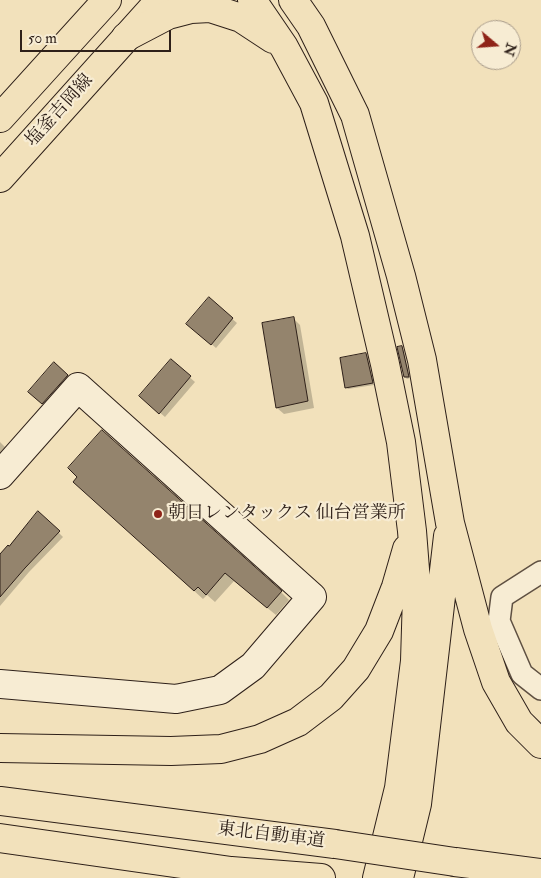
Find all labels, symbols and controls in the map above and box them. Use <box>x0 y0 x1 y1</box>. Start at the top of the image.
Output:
scale bar <box>22 20 174 52</box>
north arrow <box>471 20 521 70</box>
text: 50 m <box>28 29 57 48</box>
text: N <box>500 41 520 58</box>
street label: 塩釜吉岡線 <box>22 70 98 152</box>
place label: 朝日レンタックス 仙台営業所 <box>168 503 406 525</box>
marker: 朝日レンタックス 仙台営業所 <box>152 508 164 520</box>
street label: 東北自動車道 <box>216 819 326 853</box>

